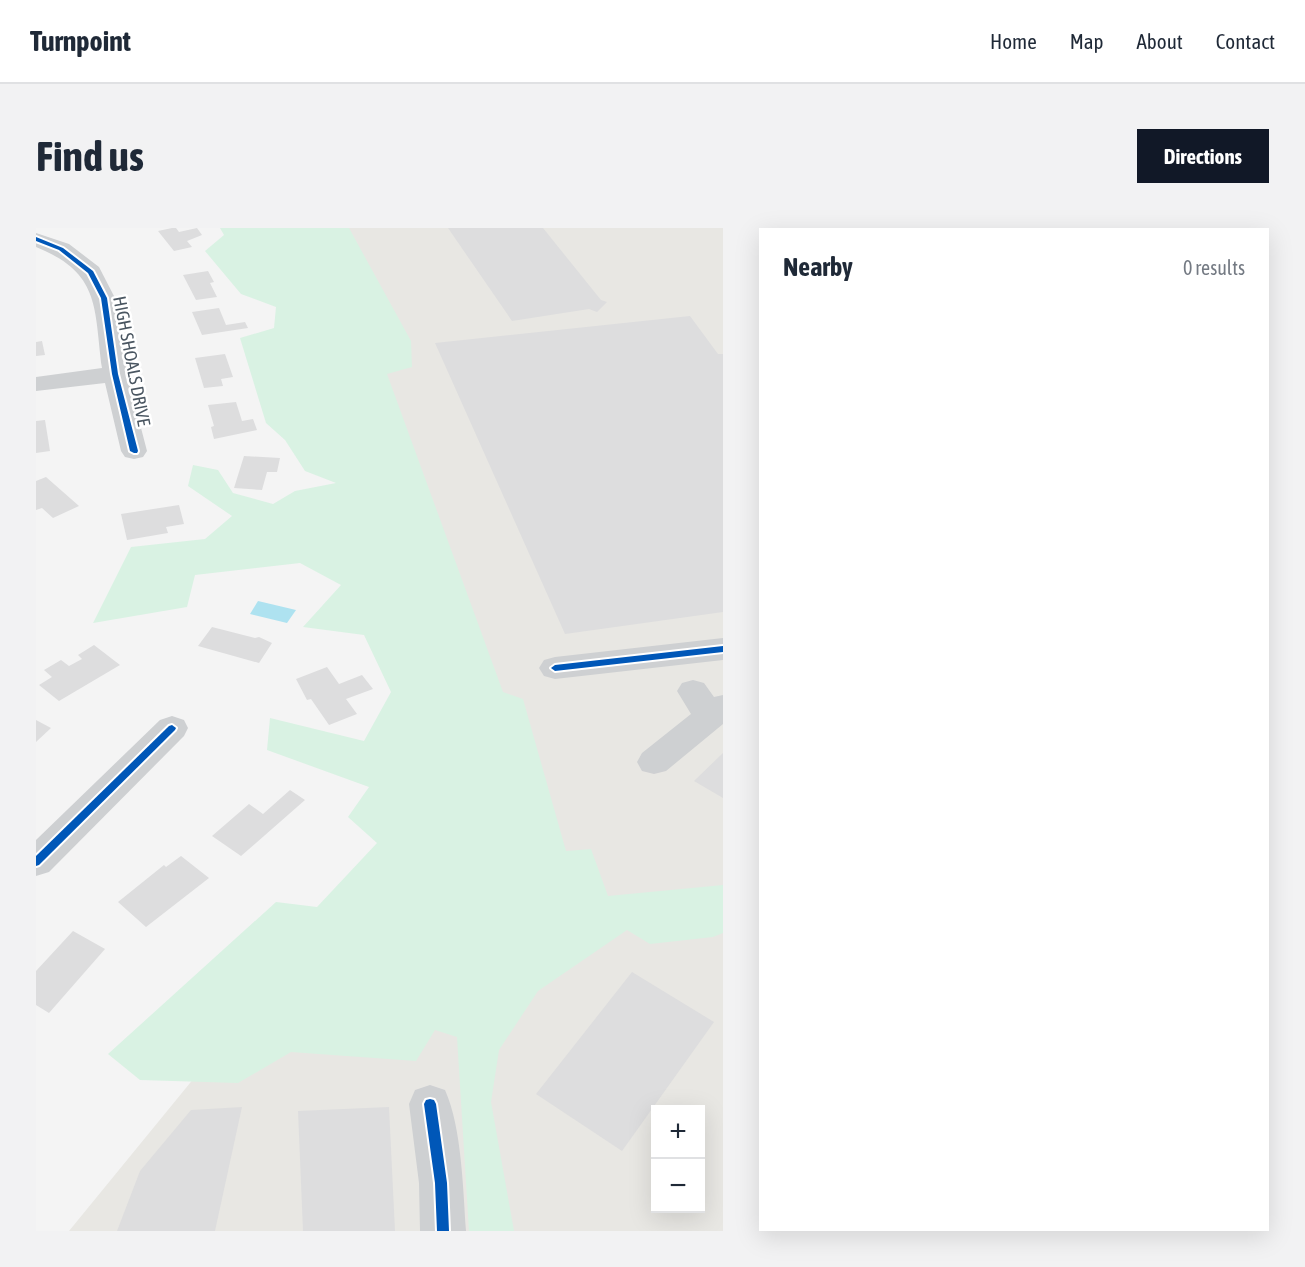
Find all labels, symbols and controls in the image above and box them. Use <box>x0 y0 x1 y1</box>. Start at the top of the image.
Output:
text: Turnpoint <box>30 25 131 57</box>
text: Home <box>990 29 1037 53</box>
text: Map <box>1070 29 1104 53</box>
text: About <box>1137 29 1183 53</box>
text: Contact <box>1216 29 1275 53</box>
button: Directions <box>1137 129 1269 183</box>
text: Find us <box>36 132 144 180</box>
text: Nearby <box>783 252 853 282</box>
text: 0 results <box>1183 256 1245 279</box>
street label: HIGH SHOALS DRIVE <box>109 294 155 428</box>
map controls <box>651 1105 705 1213</box>
button: + <box>651 1105 705 1159</box>
button: − <box>651 1159 705 1213</box>

